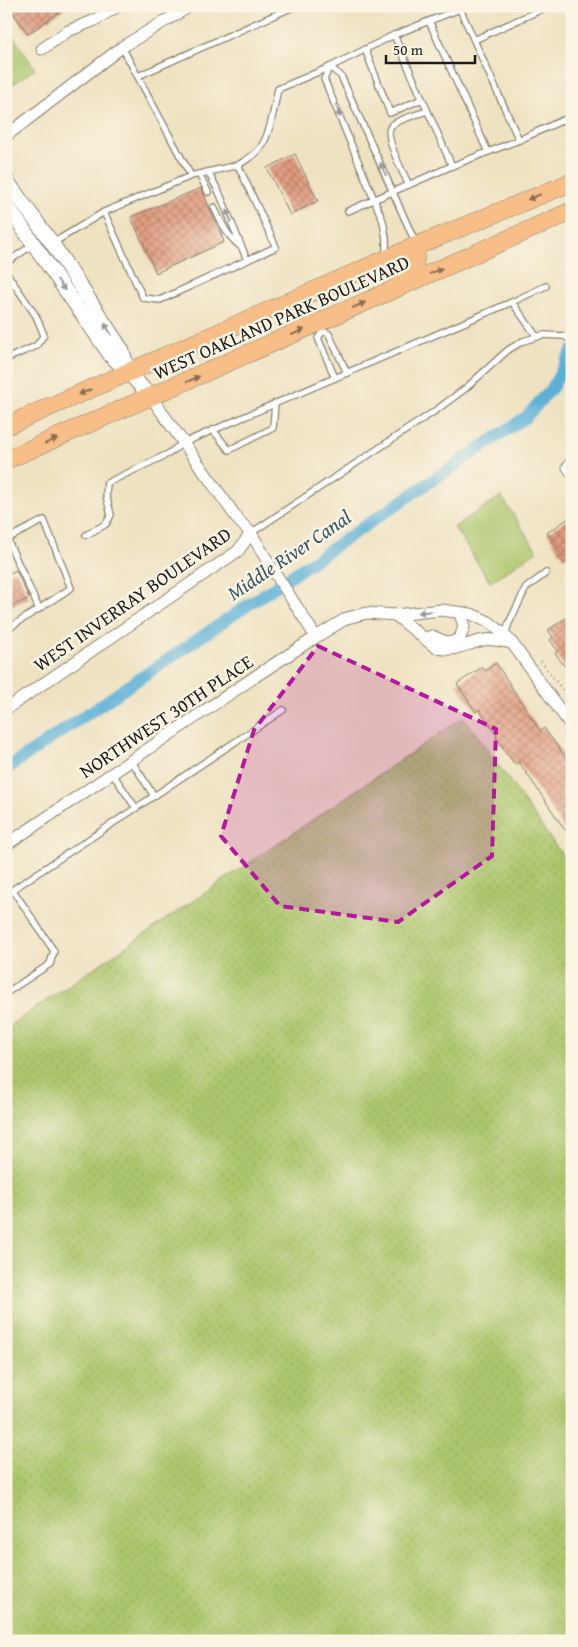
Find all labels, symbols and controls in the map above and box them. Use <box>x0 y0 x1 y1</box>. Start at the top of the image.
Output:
scale bar <box>386 32 474 64</box>
text: 50 m <box>393 39 424 60</box>
one-way arrow <box>334 104 342 118</box>
one-way arrow <box>378 162 386 176</box>
one-way arrow <box>527 194 541 202</box>
one-way arrow <box>224 209 232 223</box>
street label: WEST OAKLAND PARK BOULEVARD <box>148 248 414 386</box>
one-way arrow <box>429 267 443 275</box>
one-way arrow <box>56 278 66 291</box>
one-way arrow <box>352 301 366 309</box>
one-way arrow <box>104 323 113 336</box>
one-way arrow <box>291 328 305 336</box>
one-way arrow <box>186 374 200 382</box>
one-way arrow <box>77 388 92 396</box>
one-way arrow <box>44 436 58 444</box>
water label: Middle River Canal <box>221 502 357 607</box>
street label: WEST INVERRAY BOULEVARD <box>27 520 237 678</box>
one-way arrow <box>417 608 433 616</box>
street label: NORTHWEST 30TH PLACE <box>74 647 259 785</box>

